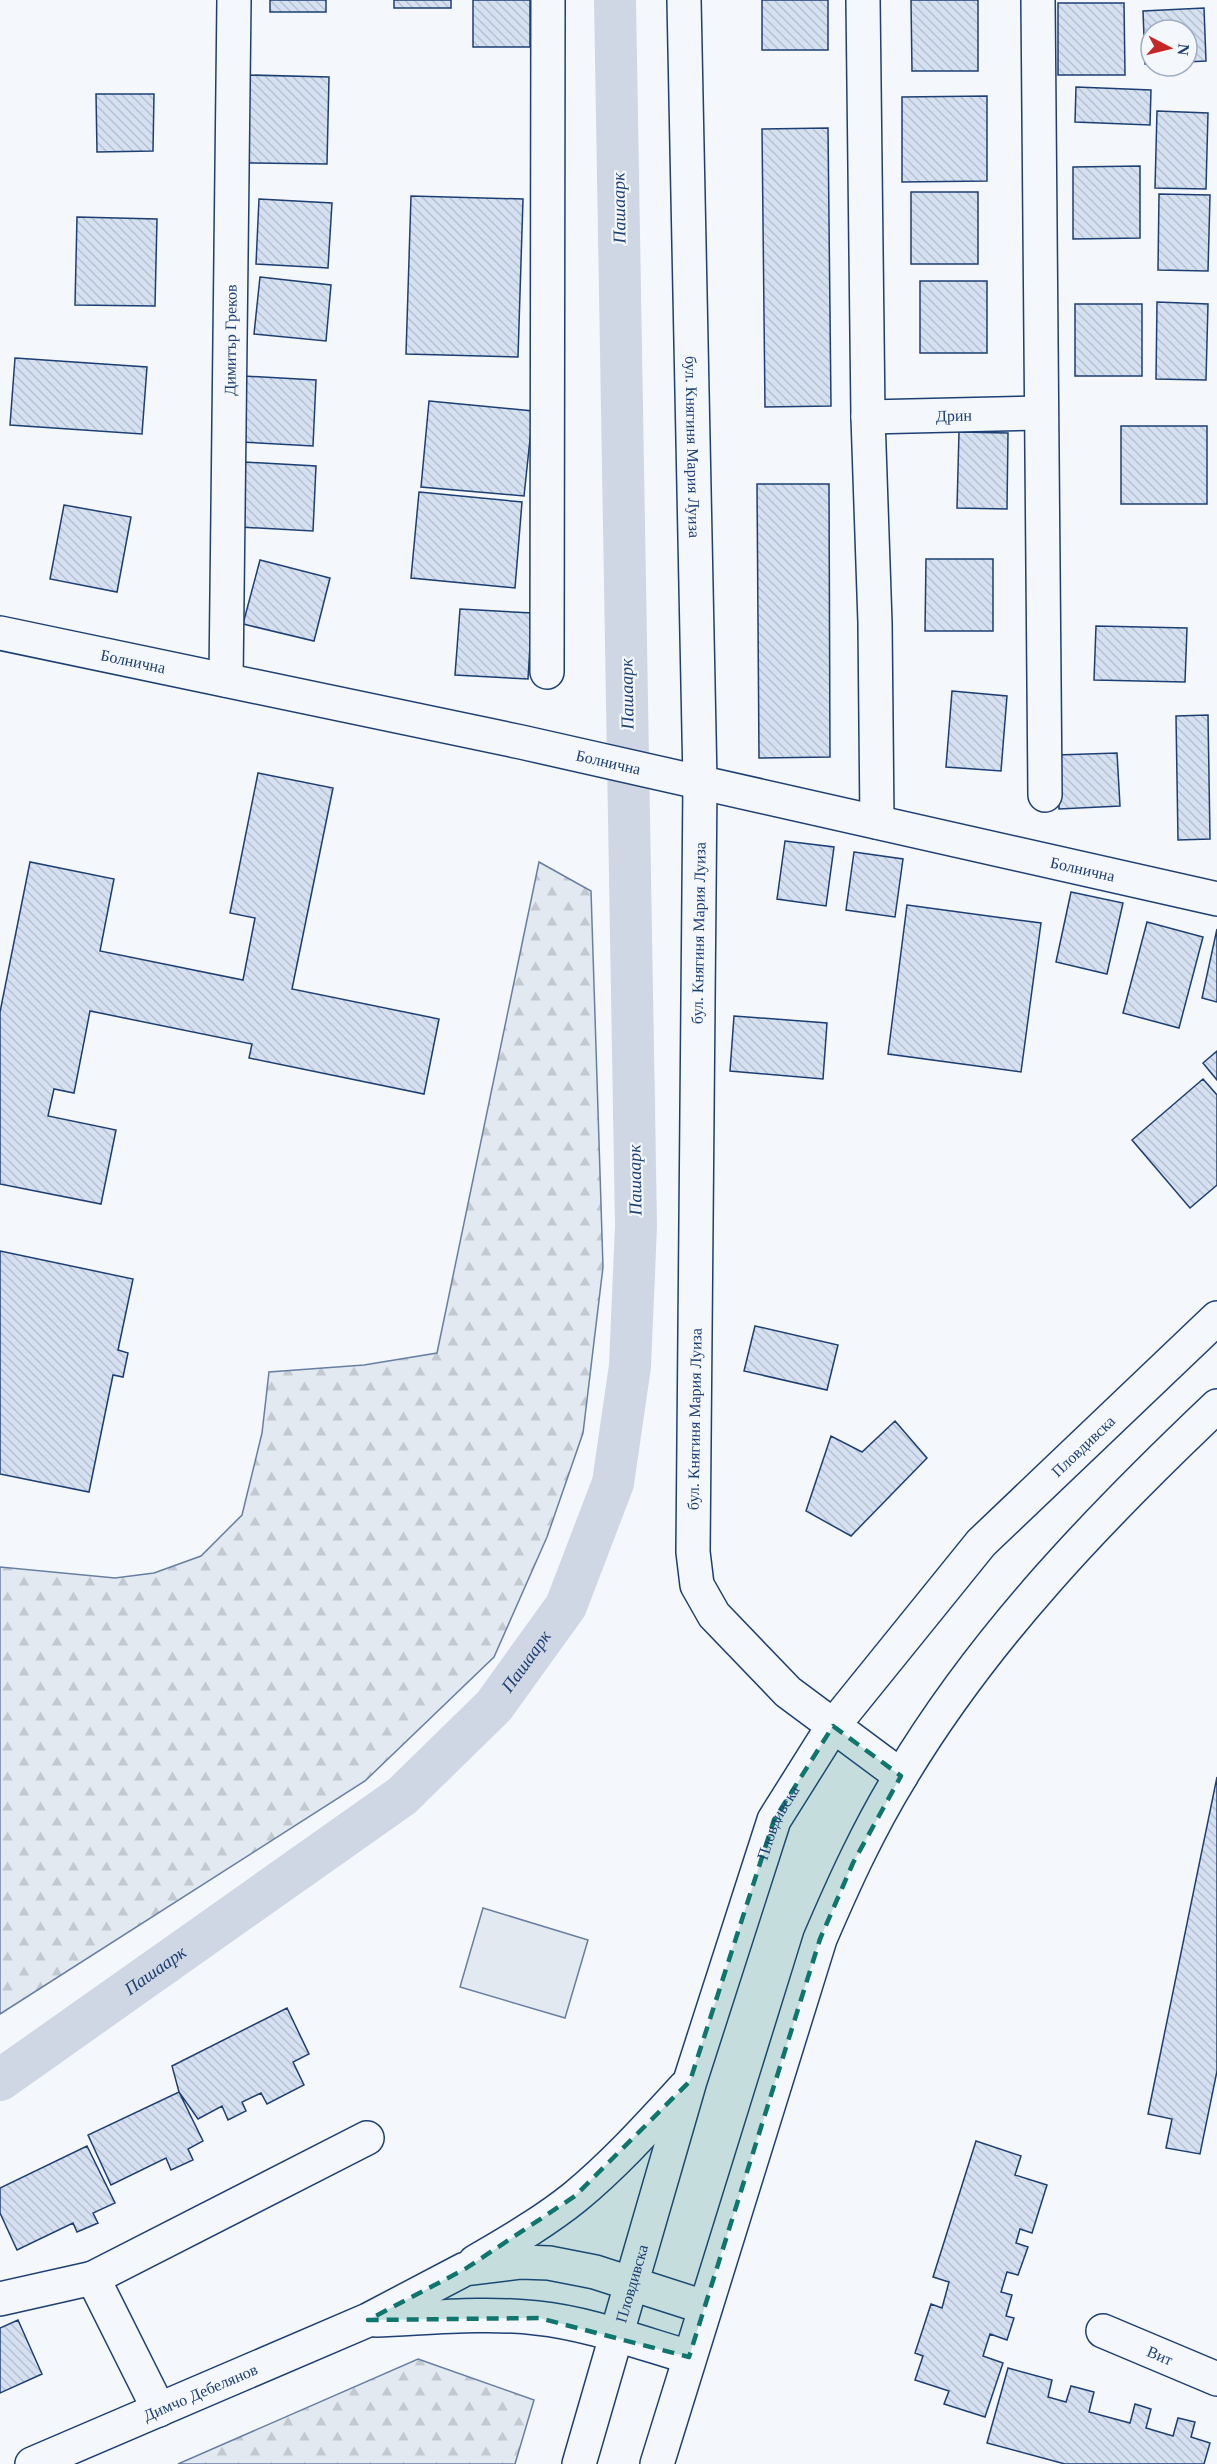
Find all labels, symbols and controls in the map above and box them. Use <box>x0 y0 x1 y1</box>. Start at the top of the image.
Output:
north arrow <box>1139 18 1199 78</box>
text: N <box>1174 43 1193 57</box>
water label: Пашаарк <box>608 172 630 245</box>
street label: Димитър Греков <box>221 284 240 396</box>
street label: бул. Княгиня Мария Луиза <box>681 356 703 538</box>
street label: Дрин <box>936 407 973 425</box>
street label: Болнична <box>99 646 167 676</box>
water label: Пашаарк <box>616 658 638 731</box>
street label: Болнична <box>574 747 642 778</box>
street label: бул. Княгиня Мария Луиза <box>688 842 710 1024</box>
street label: Болнична <box>1049 854 1116 885</box>
water label: Пашаарк <box>624 1144 646 1217</box>
street label: бул. Княгиня Мария Луиза <box>684 1328 706 1510</box>
street label: Пловдивска <box>1048 1412 1118 1480</box>
water label: Пашаарк <box>497 1626 555 1697</box>
street label: Пловдивска <box>754 1782 803 1862</box>
water label: Пашаарк <box>120 1941 190 2000</box>
street label: Пловдивска <box>612 2242 651 2325</box>
street label: Вит <box>1145 2343 1175 2368</box>
street label: Димчо Дебелянов <box>141 2360 260 2425</box>

